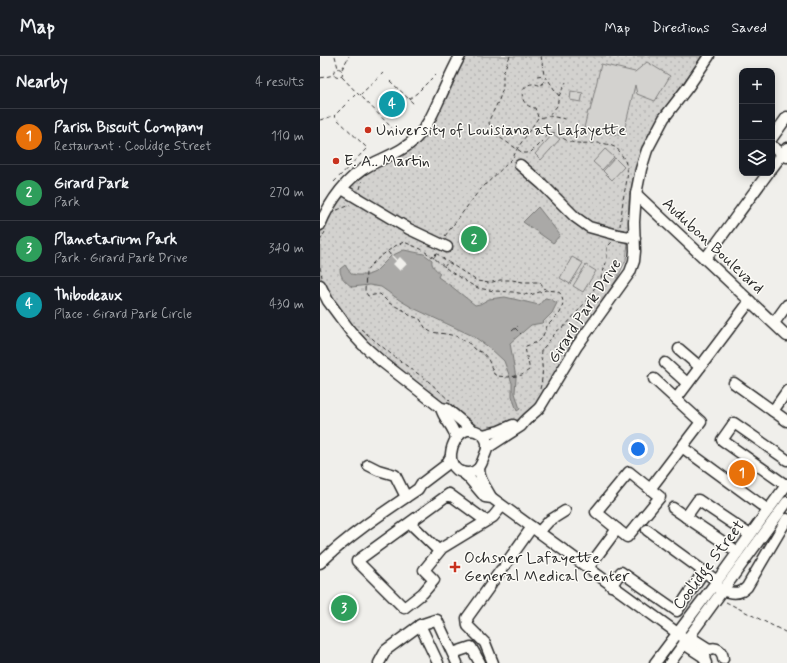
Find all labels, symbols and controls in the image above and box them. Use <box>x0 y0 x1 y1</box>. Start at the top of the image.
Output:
text: Map <box>20 15 55 40</box>
text: Map <box>604 19 630 37</box>
text: Directions <box>652 19 710 37</box>
text: Saved <box>732 19 767 37</box>
map controls <box>739 68 775 176</box>
button: + <box>739 68 775 104</box>
text: Nearby <box>16 71 68 93</box>
text: 4 results <box>255 74 304 91</box>
pin: 4 <box>379 89 405 119</box>
button: − <box>739 104 775 140</box>
text: Parish Biscuit Company <box>54 118 203 138</box>
place label: University of Louisiana at Lafayette <box>376 120 626 141</box>
marker: University of Louisiana at Lafayette <box>363 125 373 135</box>
text: 1 <box>26 128 32 145</box>
text: 110 m <box>271 128 304 145</box>
text: Restaurant · Coolidge Street <box>54 138 212 155</box>
button: layers <box>739 140 775 176</box>
place label: E. A.. Martin <box>344 151 430 172</box>
marker: E. A.. Martin <box>331 156 341 166</box>
text: Girard Park <box>54 174 129 194</box>
text: 2 <box>26 184 32 201</box>
text: 270 m <box>269 184 304 201</box>
street label: Audubon Boulevard <box>658 193 768 299</box>
text: Park <box>54 194 80 211</box>
pin: 2 <box>461 224 487 254</box>
text: Planetarium Park <box>54 230 177 250</box>
text: 3 <box>26 240 32 257</box>
text: 340 m <box>269 240 304 257</box>
text: Park · Girard Park Drive <box>54 250 188 267</box>
street label: Girard Park Drive <box>543 255 627 367</box>
text: Thibodeaux <box>54 286 122 306</box>
text: 4 <box>25 296 33 313</box>
text: 430 m <box>269 296 304 313</box>
text: Place · Girard Park Circle <box>54 306 192 323</box>
your location <box>628 439 648 459</box>
pin: 1 <box>729 458 755 488</box>
street label: Coolidge Street <box>668 515 751 615</box>
place label: Ochsner Lafayette General Medical Center <box>464 548 630 587</box>
marker: Ochsner Lafayette General Medical Center <box>449 561 461 573</box>
pin: 3 <box>331 593 357 623</box>

